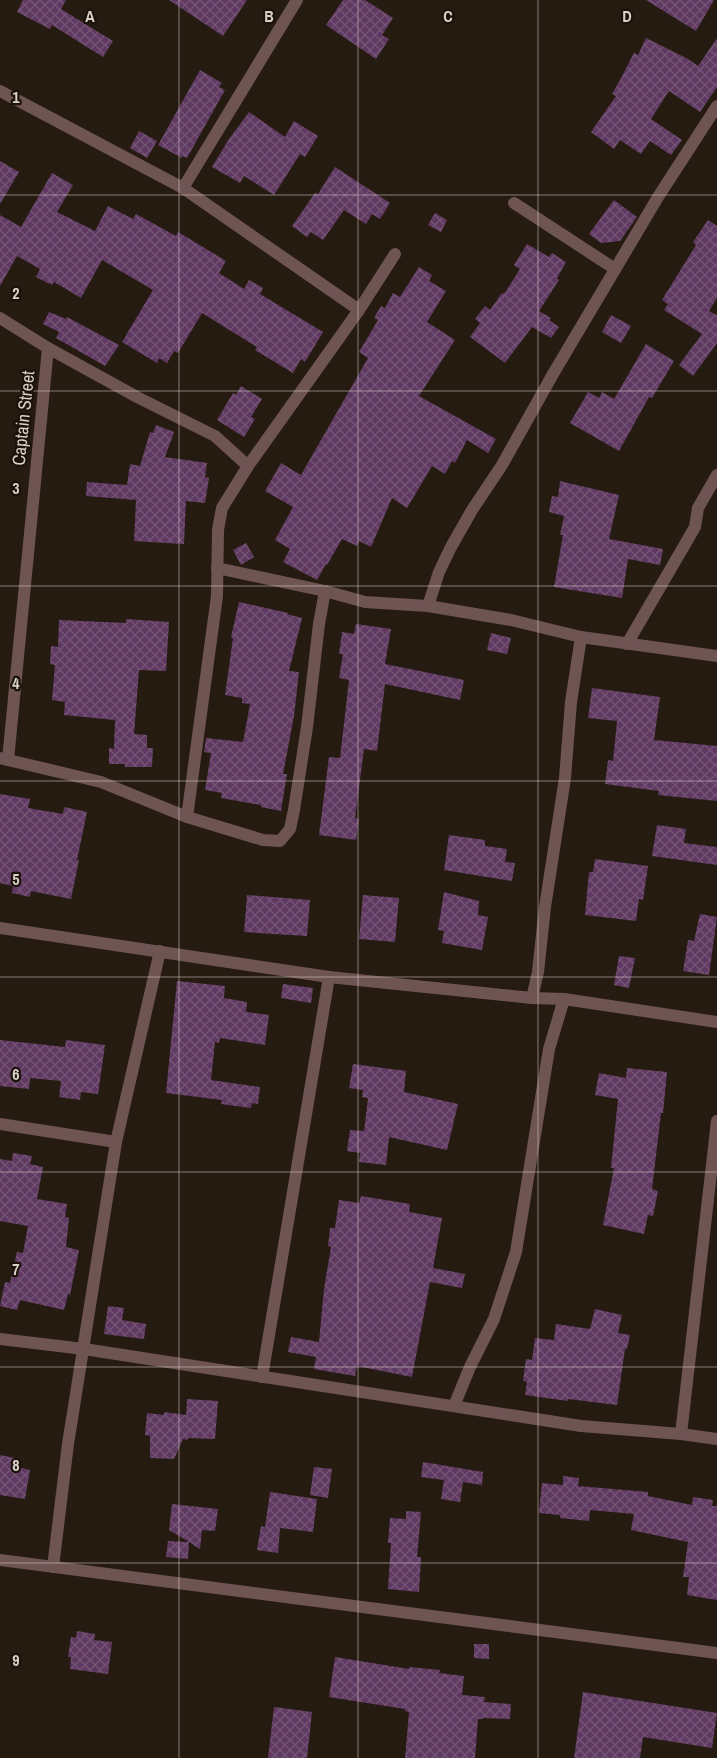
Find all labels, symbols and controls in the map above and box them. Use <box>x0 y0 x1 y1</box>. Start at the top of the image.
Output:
text: A <box>85 5 95 27</box>
text: B <box>264 5 274 27</box>
text: C <box>443 5 453 27</box>
text: D <box>622 5 632 27</box>
text: 1 <box>12 86 20 108</box>
text: 2 <box>12 282 20 304</box>
street label: Captain Street <box>6 369 40 467</box>
text: 3 <box>12 477 20 499</box>
text: 4 <box>12 672 20 694</box>
text: 5 <box>12 868 20 890</box>
text: 6 <box>12 1063 20 1085</box>
text: 7 <box>12 1258 20 1280</box>
text: 8 <box>12 1454 20 1476</box>
text: 9 <box>12 1649 20 1671</box>

